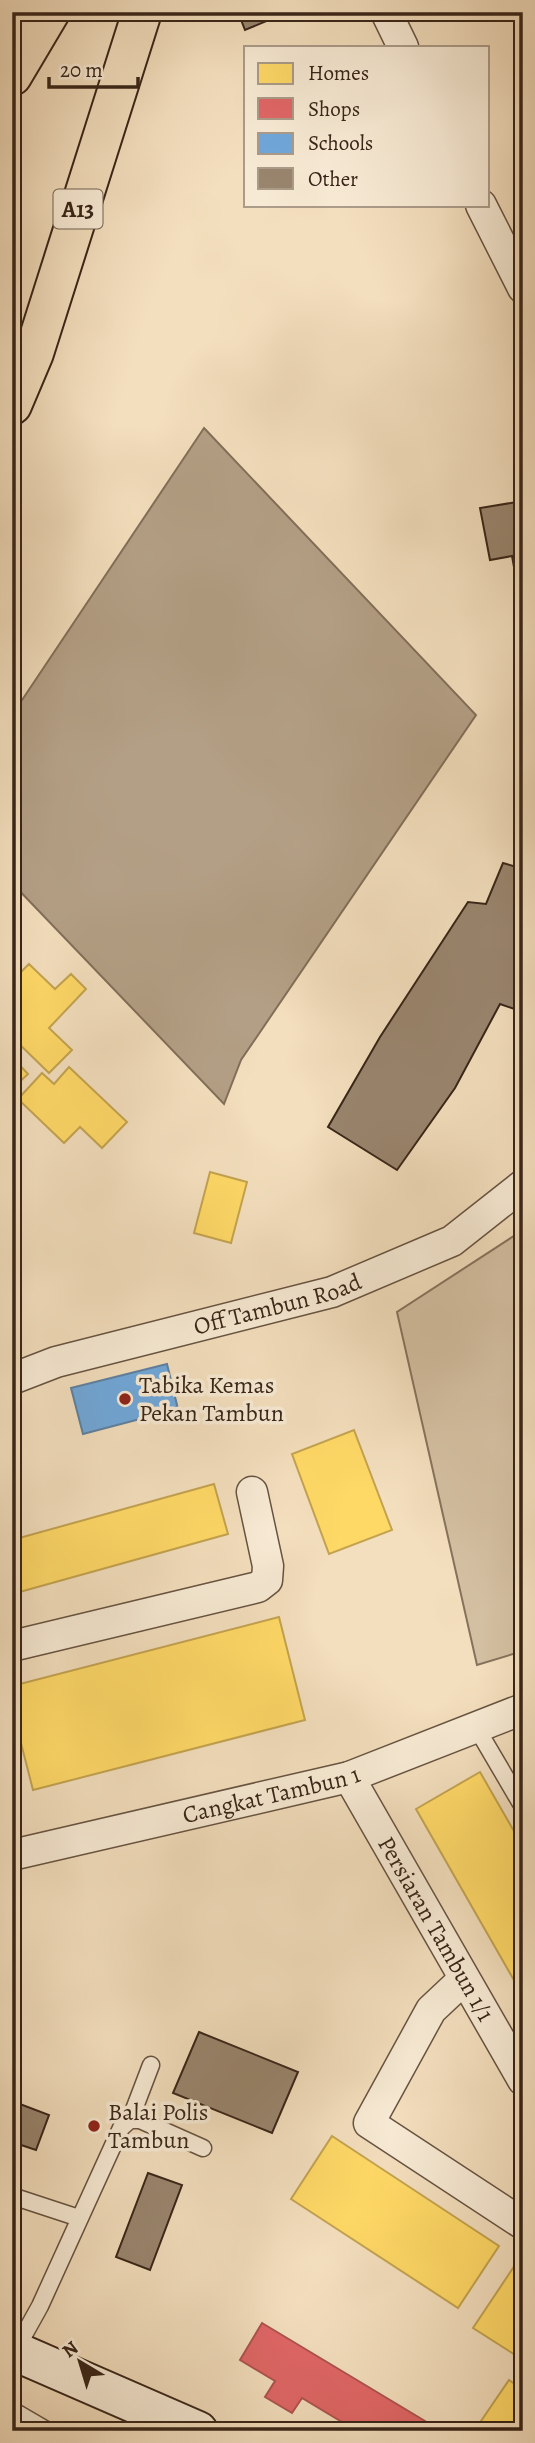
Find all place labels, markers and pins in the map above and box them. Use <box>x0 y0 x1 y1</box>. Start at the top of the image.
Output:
place label: Tabika Kemas Pekan Tambun <box>139 1369 284 1429</box>
marker: Tabika Kemas Pekan Tambun <box>117 1391 133 1407</box>
place label: Balai Polis Tambun <box>108 2096 208 2156</box>
marker: Balai Polis Tambun <box>86 2118 102 2134</box>

